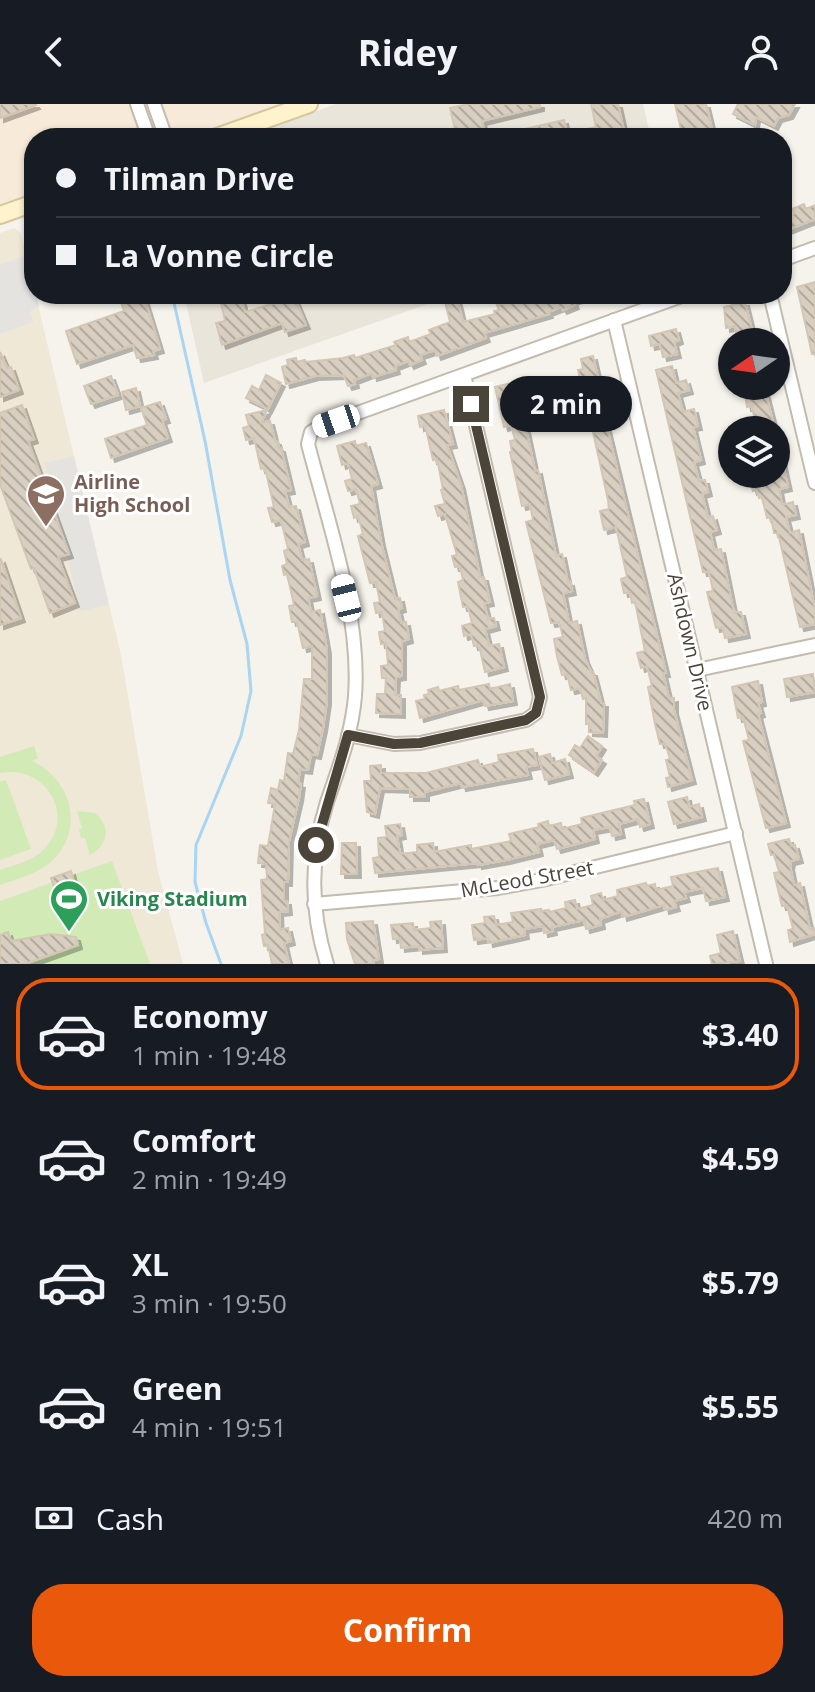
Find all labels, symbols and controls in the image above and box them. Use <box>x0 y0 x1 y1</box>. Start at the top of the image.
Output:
text: Ridey <box>358 28 457 77</box>
icon: back <box>32 30 76 74</box>
icon: person <box>739 30 783 74</box>
text: Tilman Drive <box>104 158 295 199</box>
text: La Vonne Circle <box>104 235 334 276</box>
north arrow <box>718 328 790 400</box>
map controls <box>718 328 790 488</box>
callout: 2 min <box>499 376 631 432</box>
route end <box>453 386 489 422</box>
text: 2 min <box>530 386 602 422</box>
car <box>309 402 363 440</box>
button: layers <box>718 416 790 488</box>
place label: Airline High School <box>74 468 190 518</box>
school or university icon: Airline High School <box>25 473 67 528</box>
street label: Ashdown Drive <box>662 570 719 713</box>
car <box>329 572 363 624</box>
route start <box>298 827 334 863</box>
street label: McLeod Street <box>458 854 596 903</box>
sports icon: Viking Stadium <box>48 878 90 933</box>
place label: Viking Stadium <box>97 885 248 912</box>
text: Economy <box>132 996 268 1037</box>
icon: car <box>36 998 108 1070</box>
text: $3.40 <box>702 1014 779 1055</box>
text: 1 min · 19:48 <box>132 1037 287 1073</box>
text: Comfort <box>132 1120 256 1161</box>
icon: car <box>36 1122 108 1194</box>
text: $4.59 <box>702 1138 779 1179</box>
text: 2 min · 19:49 <box>132 1161 287 1197</box>
text: XL <box>132 1244 169 1285</box>
icon: car <box>36 1246 108 1318</box>
text: $5.79 <box>702 1262 779 1303</box>
text: 3 min · 19:50 <box>132 1285 287 1321</box>
text: Green <box>132 1368 223 1409</box>
icon: car <box>36 1370 108 1442</box>
text: $5.55 <box>702 1386 779 1427</box>
text: 4 min · 19:51 <box>132 1409 287 1445</box>
icon: cash <box>32 1496 76 1540</box>
text: Cash <box>96 1498 164 1539</box>
text: 420 m <box>708 1500 783 1536</box>
button: Confirm <box>32 1584 783 1676</box>

